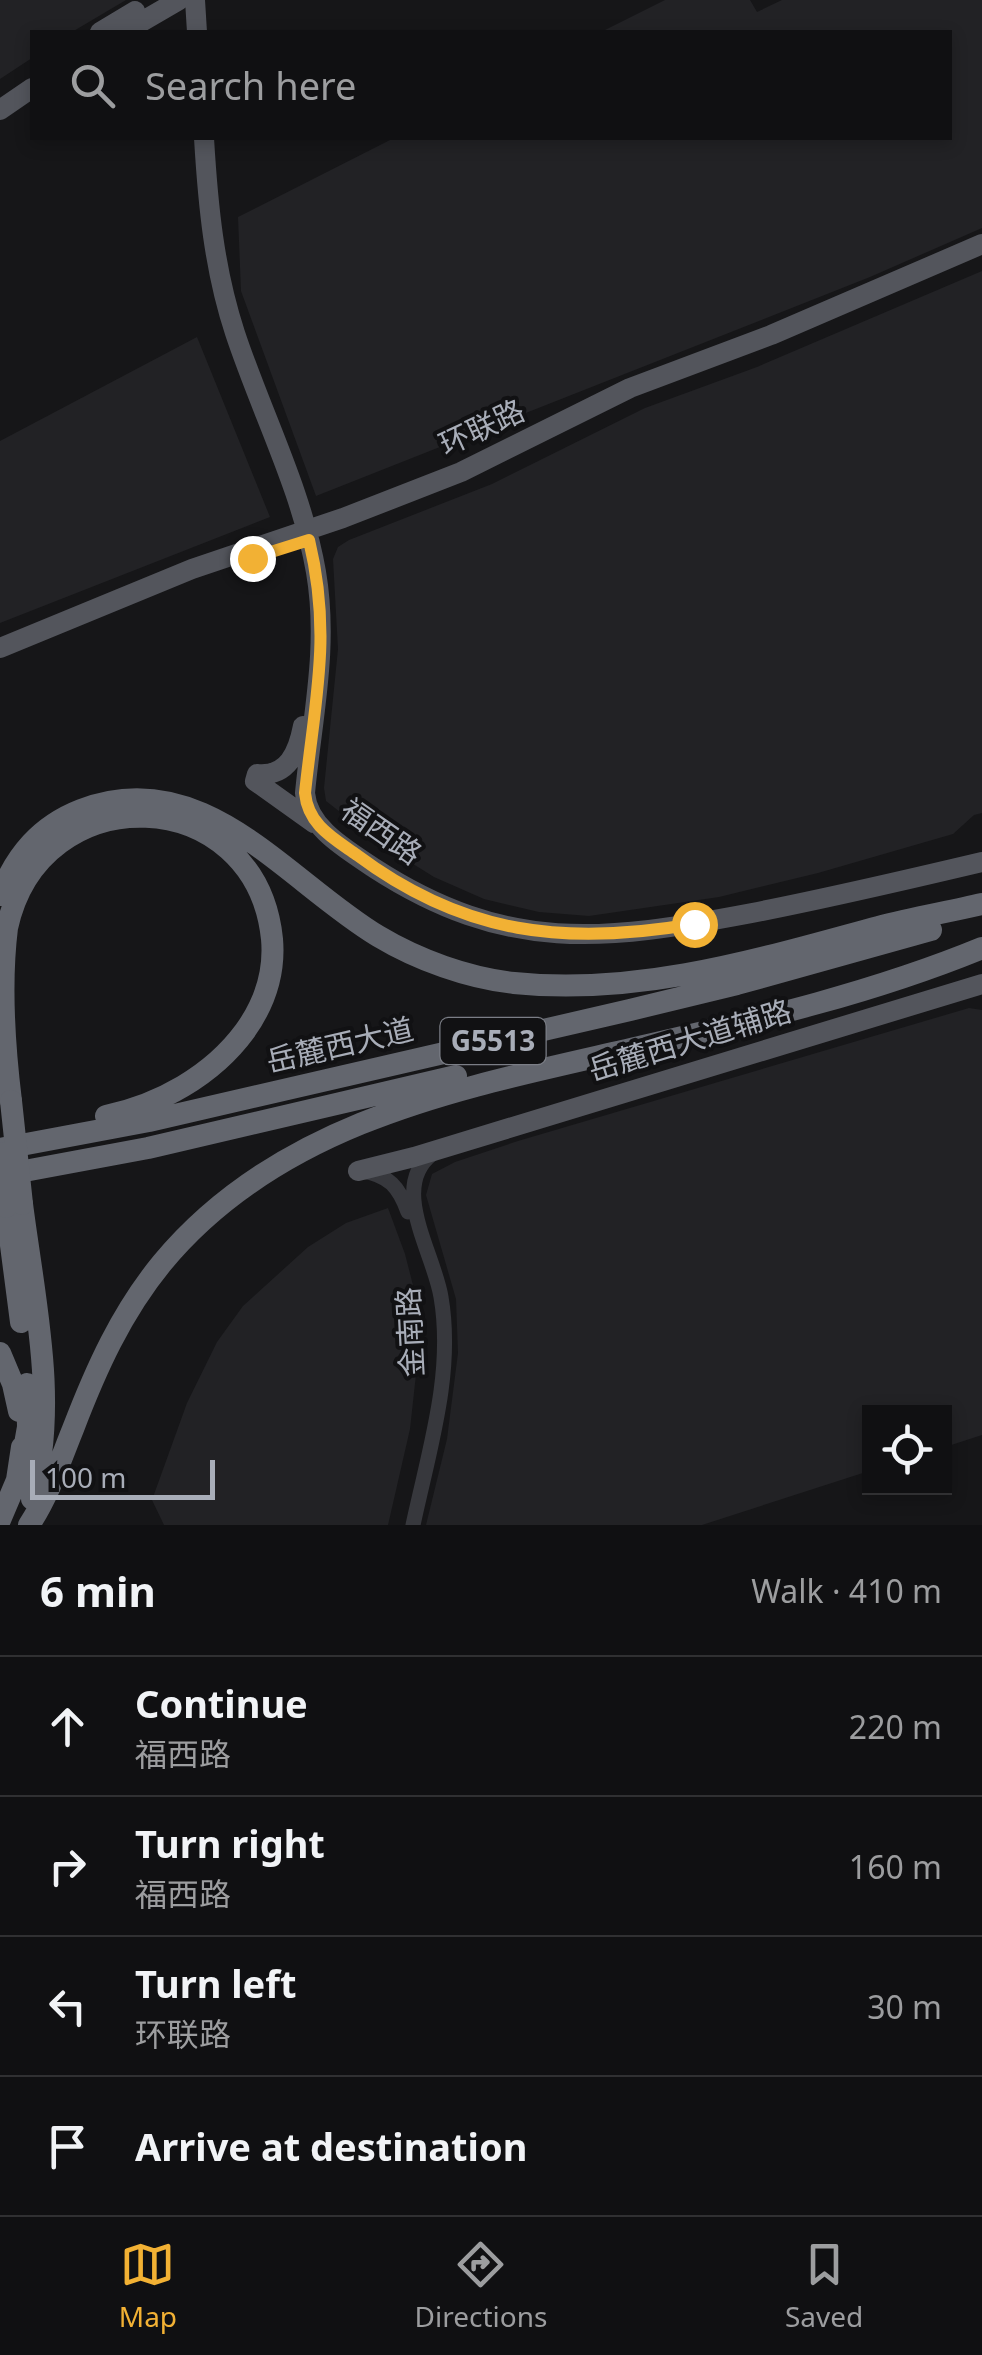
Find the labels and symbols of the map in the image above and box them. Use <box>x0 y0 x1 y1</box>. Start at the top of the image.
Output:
street label: 环联路 <box>432 389 531 464</box>
route end <box>230 536 276 582</box>
street label: 福西路 <box>333 788 430 873</box>
route start <box>672 902 718 948</box>
street label: 岳麓西大道辅路 <box>583 989 796 1090</box>
street label: 岳麓西大道 <box>262 1008 417 1081</box>
road number: G5513 <box>440 1018 546 1064</box>
street label: 金南路 <box>387 1286 432 1378</box>
scale bar <box>30 1455 215 1500</box>

